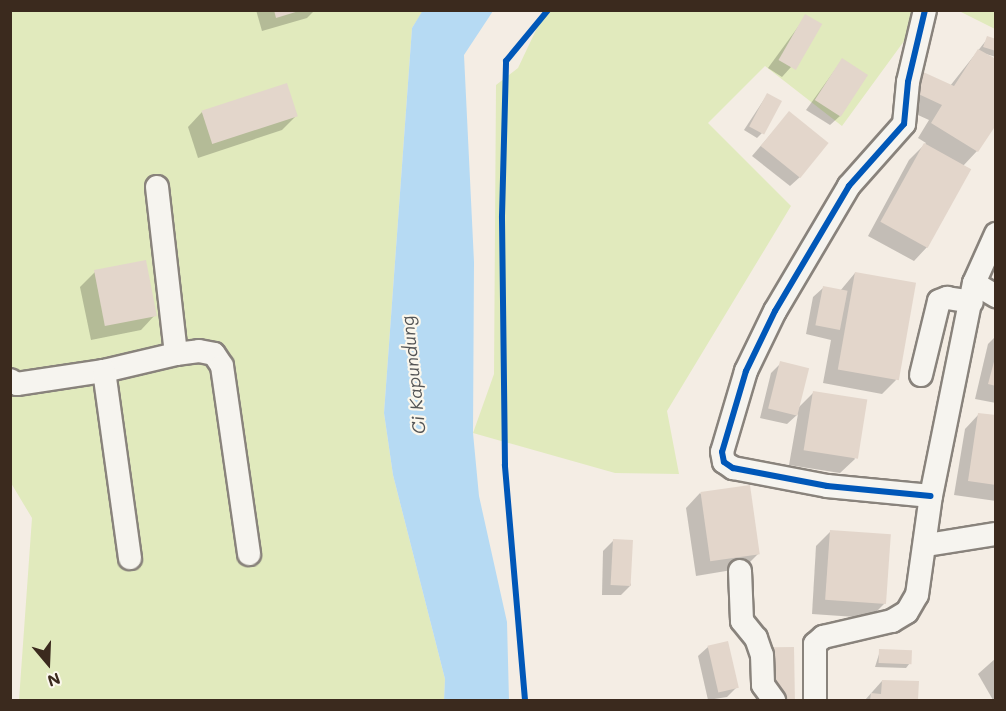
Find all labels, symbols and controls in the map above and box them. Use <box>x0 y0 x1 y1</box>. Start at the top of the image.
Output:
water label: Ci Kapundung <box>396 315 430 435</box>
north arrow <box>18 633 78 693</box>
text: N <box>45 669 63 692</box>

